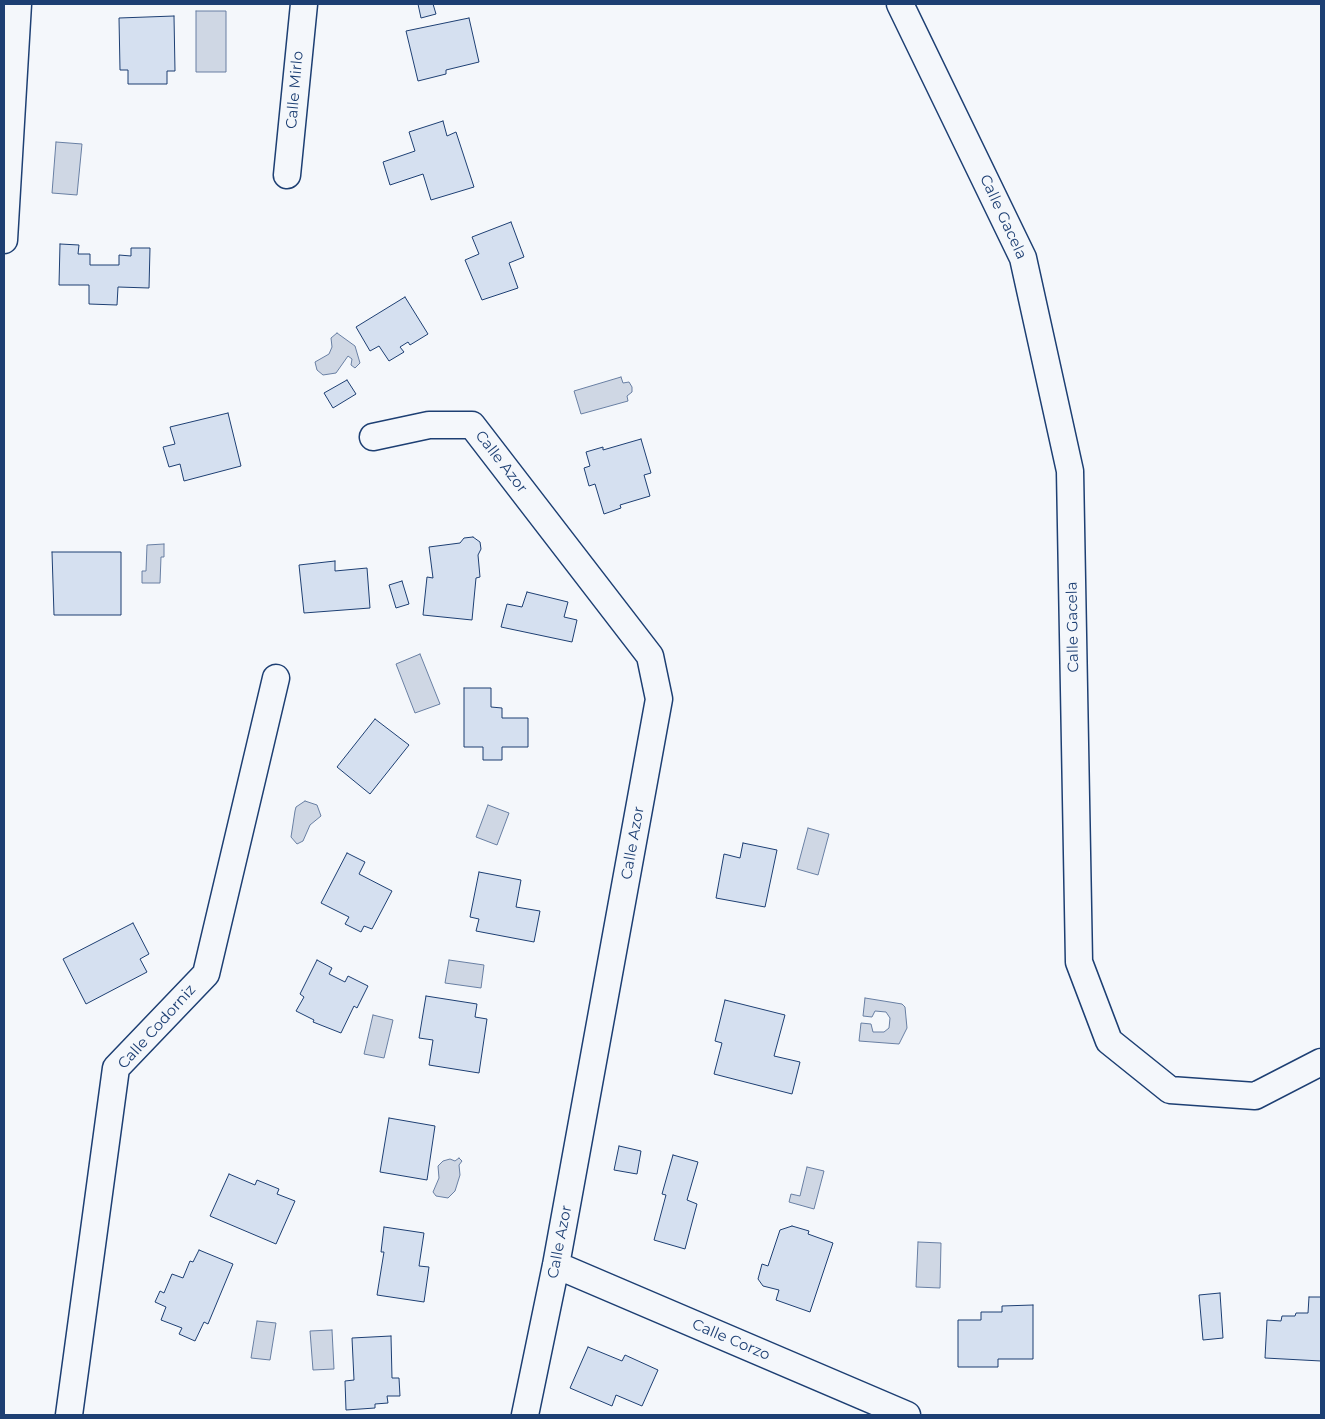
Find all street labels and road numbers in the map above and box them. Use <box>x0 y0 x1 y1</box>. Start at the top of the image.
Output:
street label: Calle Mirlo <box>283 50 307 130</box>
street label: Calle Gacela <box>976 172 1030 262</box>
street label: Calle Azor <box>471 427 531 497</box>
street label: Calle Gacela <box>1063 581 1083 673</box>
street label: Calle Azor <box>618 805 648 881</box>
street label: Calle Codorniz <box>114 981 200 1073</box>
street label: Calle Azor <box>544 1204 576 1280</box>
street label: Calle Corzo <box>689 1315 773 1365</box>

